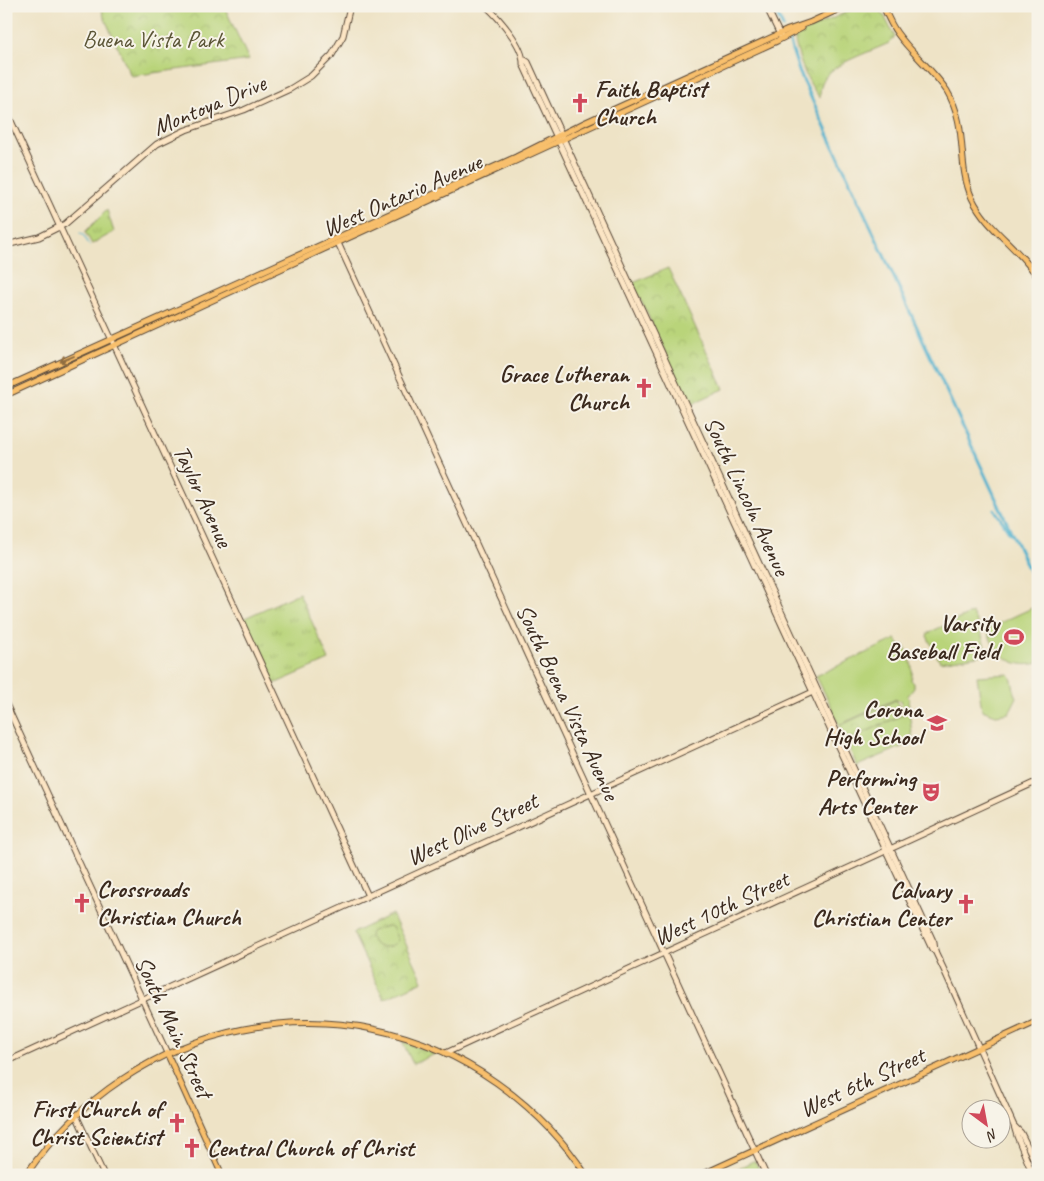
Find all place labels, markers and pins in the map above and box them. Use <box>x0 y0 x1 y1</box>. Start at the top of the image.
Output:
place label: Faith Baptist Church <box>595 74 711 132</box>
church icon: Faith Baptist Church <box>569 92 591 114</box>
place label: Grace Lutheran Church <box>500 359 631 417</box>
church icon: Grace Lutheran Church <box>633 377 655 399</box>
place label: Varsity Baseball Field <box>886 608 1003 666</box>
sports icon: Varsity Baseball Field <box>1003 626 1025 648</box>
place label: Corona High School <box>824 694 927 752</box>
school or university icon: Corona High School <box>926 712 948 734</box>
place label: Performing Arts Center <box>818 763 918 821</box>
theatre icon: Performing Arts Center <box>920 781 942 803</box>
place label: Crossroads Christian Church <box>97 874 242 932</box>
place label: Calvary Christian Center <box>812 875 954 933</box>
church icon: Crossroads Christian Church <box>71 892 93 914</box>
church icon: Calvary Christian Center <box>955 893 977 915</box>
place label: First Church of Christ Scientist <box>30 1094 168 1152</box>
church icon: First Church of Christ Scientist <box>166 1112 188 1134</box>
place label: Central Church of Christ <box>207 1133 417 1163</box>
church icon: Central Church of Christ <box>181 1137 203 1159</box>

